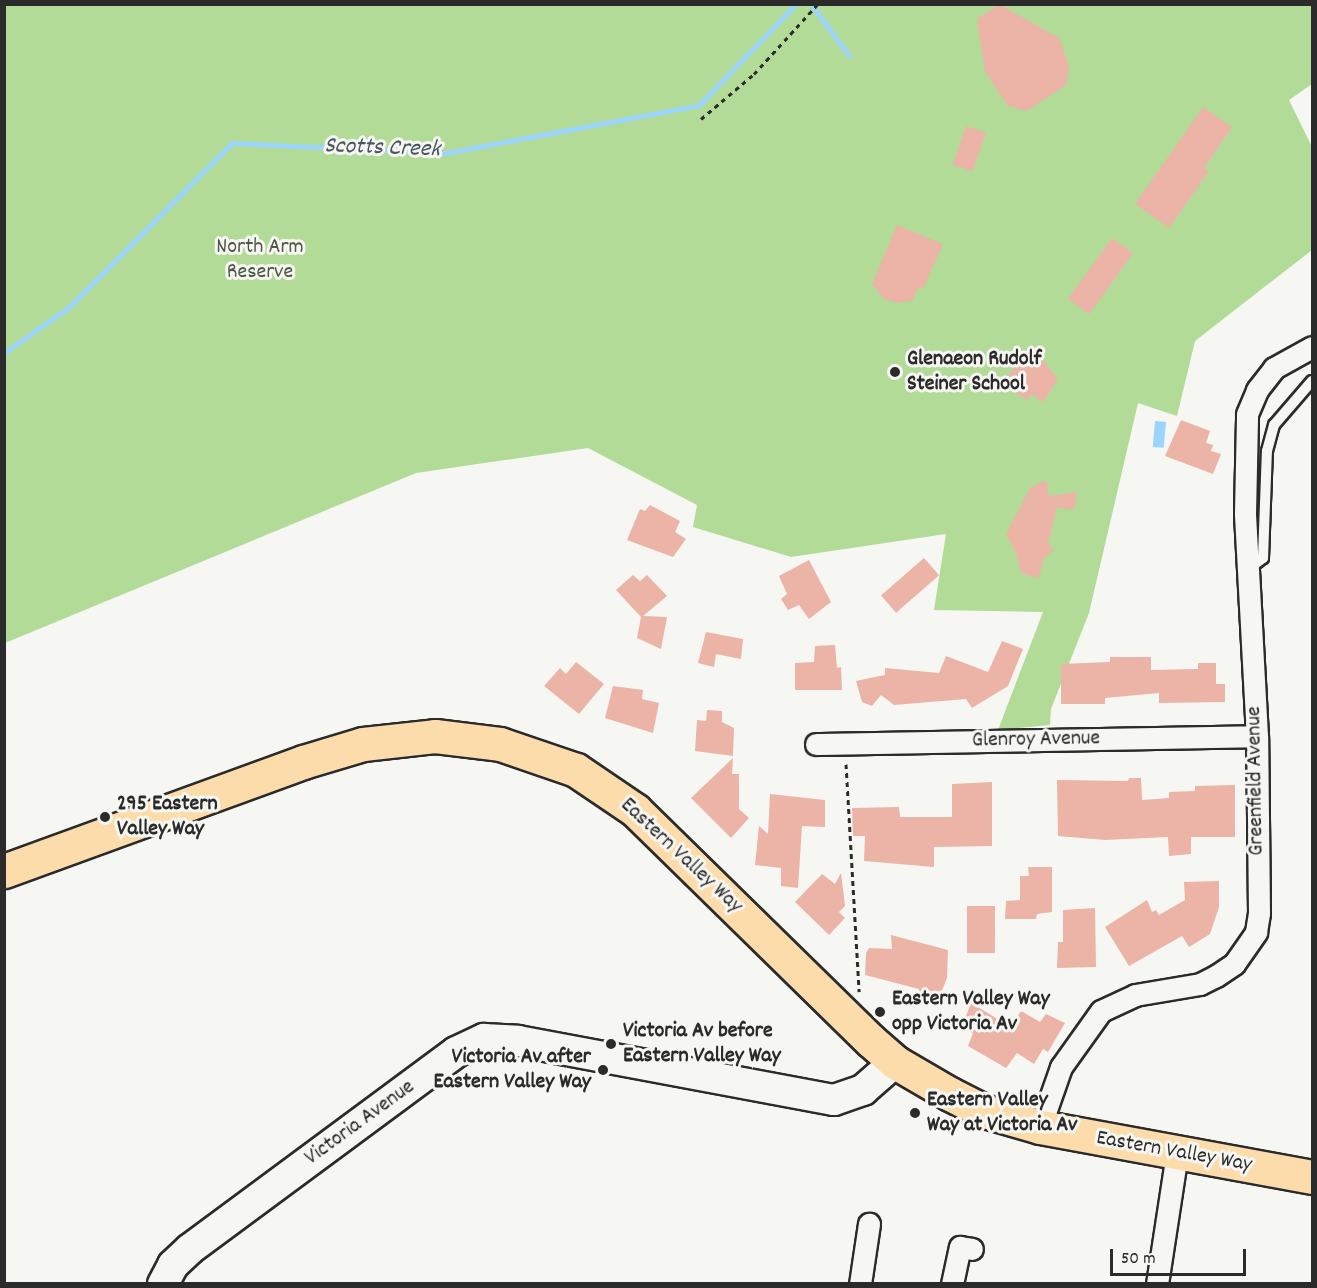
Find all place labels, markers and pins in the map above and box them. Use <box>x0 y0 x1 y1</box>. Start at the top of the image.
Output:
place label: Glenaeon Rudolf Steiner School <box>907 346 1041 398</box>
marker: Glenaeon Rudolf Steiner School <box>888 365 902 379</box>
place label: 295 Eastern Valley Way <box>117 791 218 842</box>
marker: 295 Eastern Valley Way <box>98 810 112 824</box>
place label: Eastern Valley Way opp Victoria Av <box>892 986 1050 1038</box>
marker: Eastern Valley Way opp Victoria Av <box>873 1005 887 1019</box>
place label: Victoria Av before Eastern Valley Way <box>623 1018 781 1070</box>
marker: Victoria Av before Eastern Valley Way <box>604 1037 618 1051</box>
place label: Victoria Av after Eastern Valley Way <box>433 1044 591 1096</box>
marker: Victoria Av after Eastern Valley Way <box>596 1063 610 1077</box>
place label: Eastern Valley Way at Victoria Av <box>927 1087 1077 1138</box>
marker: Eastern Valley Way at Victoria Av <box>908 1106 922 1120</box>

